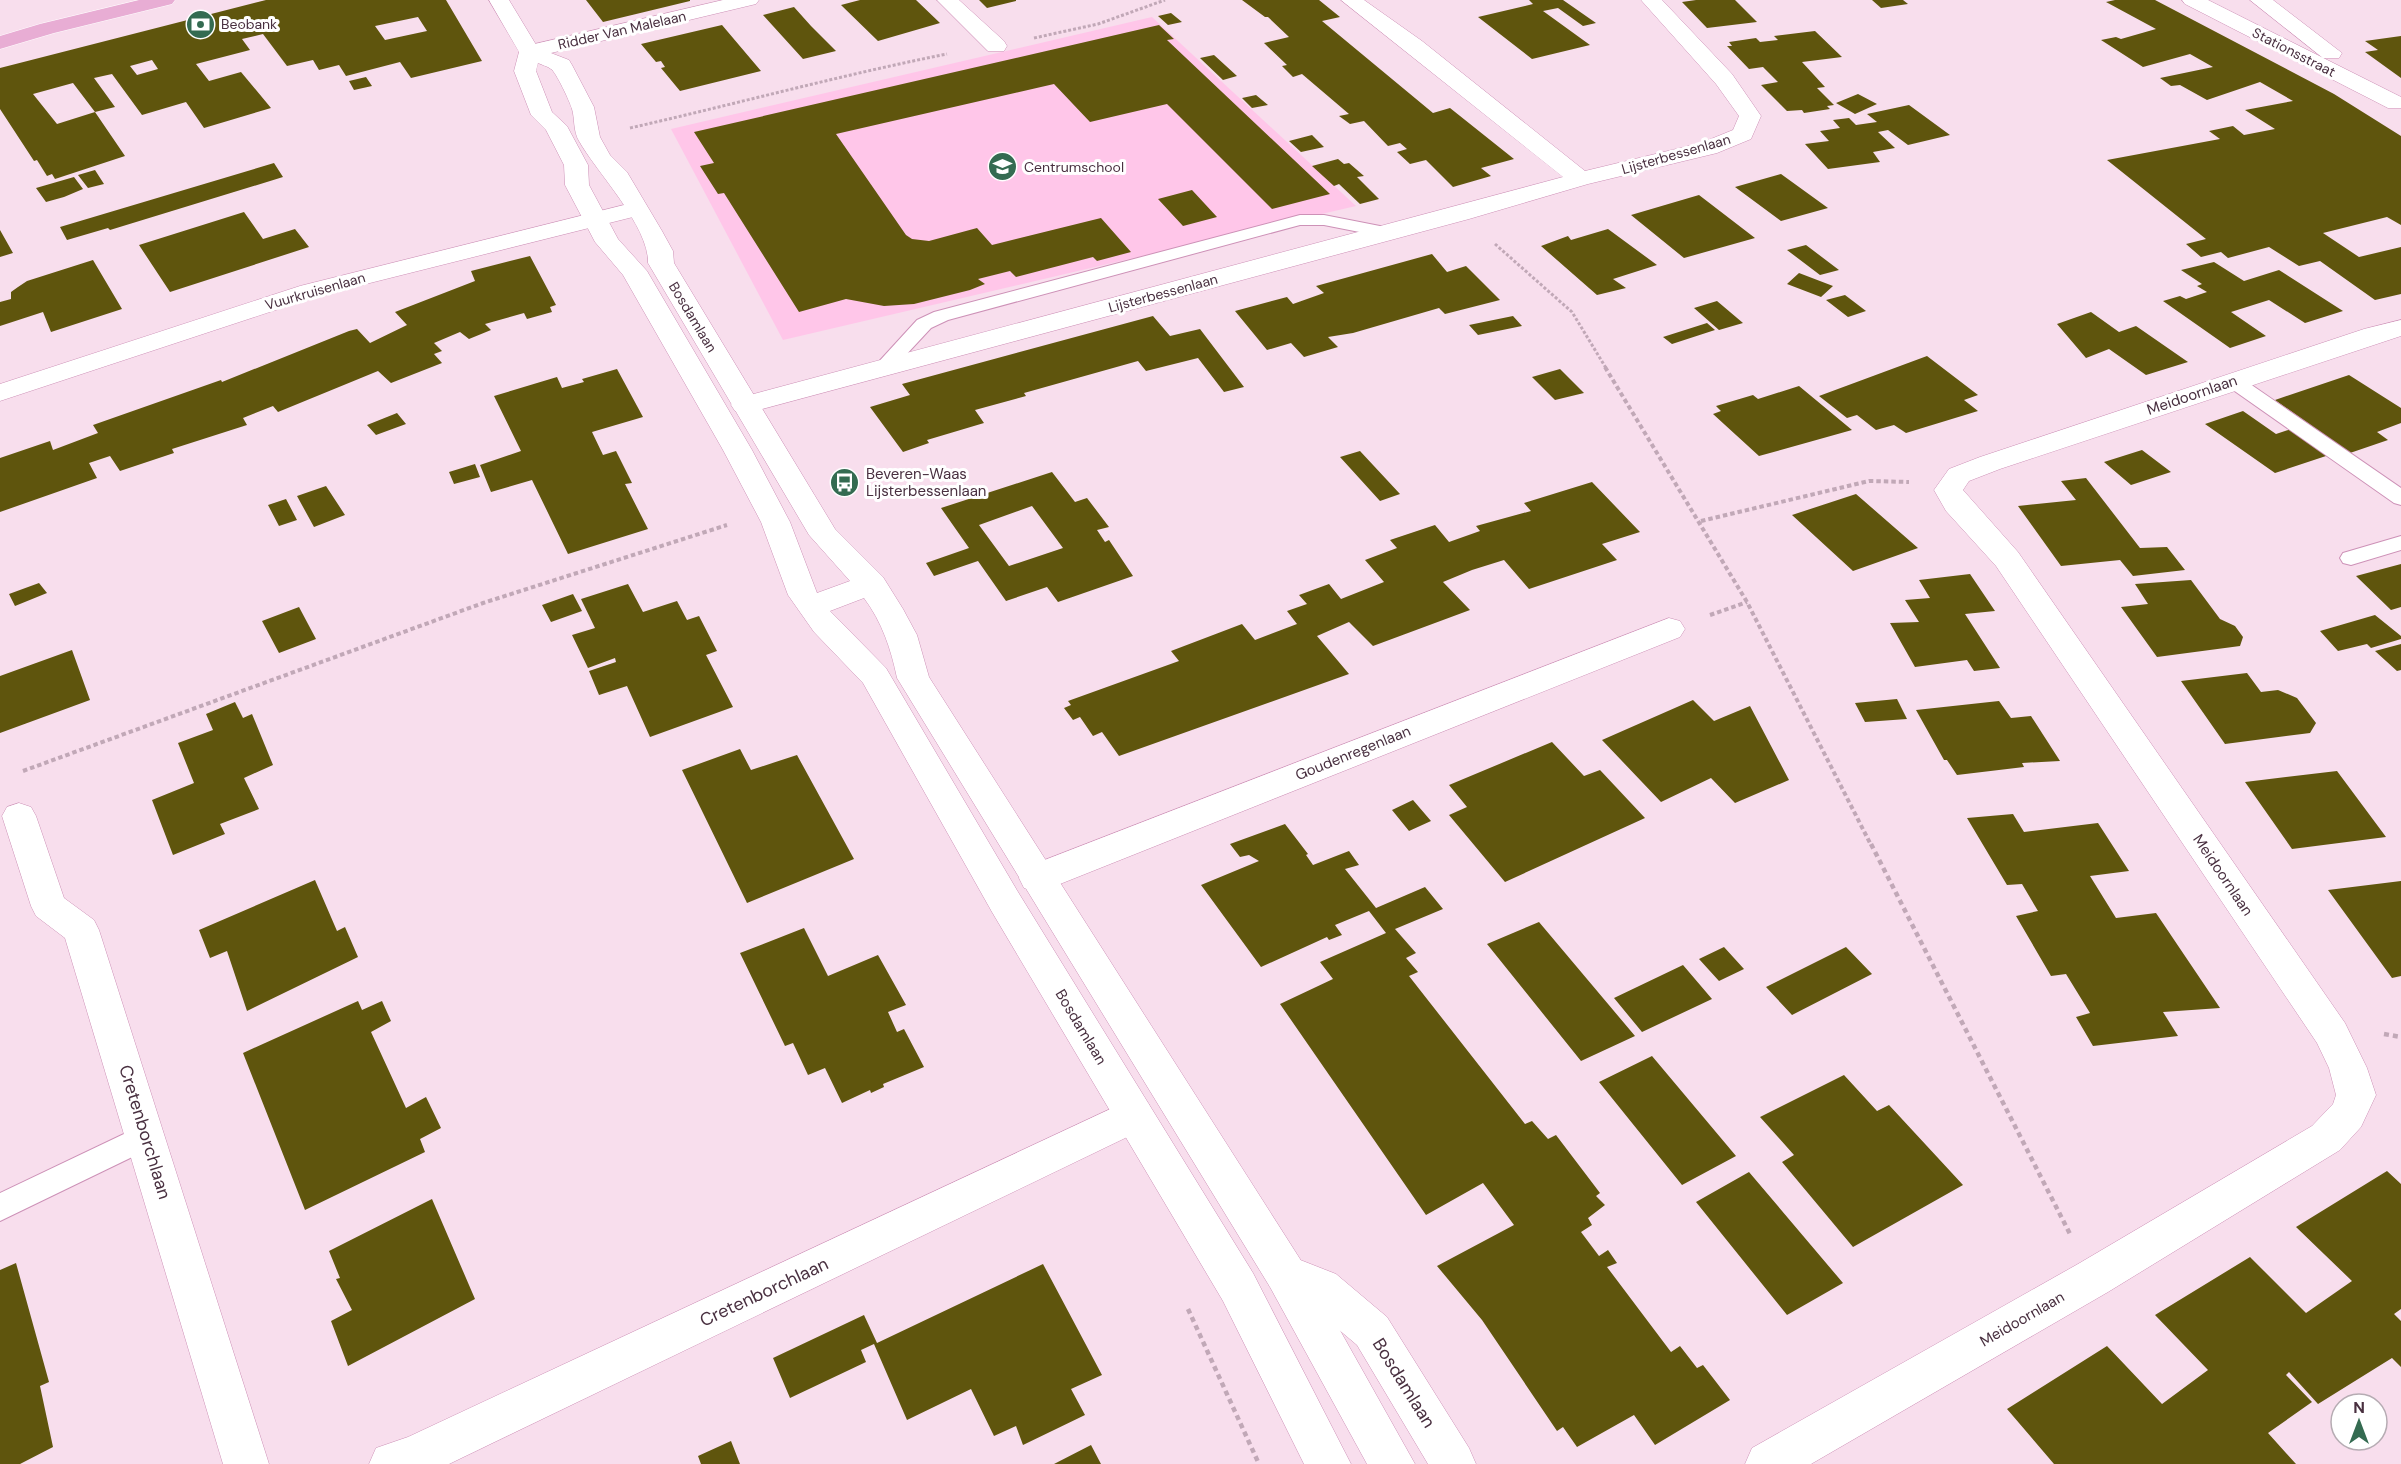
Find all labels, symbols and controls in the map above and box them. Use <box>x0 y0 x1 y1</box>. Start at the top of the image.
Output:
street label: Ridder Van Malelaan <box>556 7 688 53</box>
bank icon: Beobank <box>184 8 216 40</box>
place label: Beobank <box>221 15 277 33</box>
street label: Stationsstraat <box>2249 23 2339 81</box>
street label: Lijsterbessenlaan <box>1619 130 1733 178</box>
school or university icon: Centrumschool <box>987 151 1019 183</box>
place label: Centrumschool <box>1024 158 1124 176</box>
street label: Vuurkruisenlaan <box>263 268 367 314</box>
street label: Lijsterbessenlaan <box>1106 270 1220 316</box>
street label: Bosdamlaan <box>665 278 721 356</box>
street label: Meidoornlaan <box>2144 370 2240 420</box>
place label: Beveren-Waas Lijsterbessenlaan <box>866 464 986 501</box>
bus stop icon: Beveren-Waas Lijsterbessenlaan <box>829 467 861 499</box>
street label: Goudenregenlaan <box>1292 721 1414 785</box>
street label: Meidoornlaan <box>2188 830 2258 920</box>
street label: Bosdamlaan <box>1051 986 1111 1068</box>
street label: Cretenborchlaan <box>113 1062 177 1202</box>
street label: Cretenborchlaan <box>696 1252 832 1332</box>
street label: Meidoornlaan <box>1976 1287 2068 1351</box>
street label: Bosdamlaan <box>1367 1334 1441 1432</box>
north arrow <box>2329 1392 2389 1452</box>
text: N <box>2353 1397 2365 1418</box>

